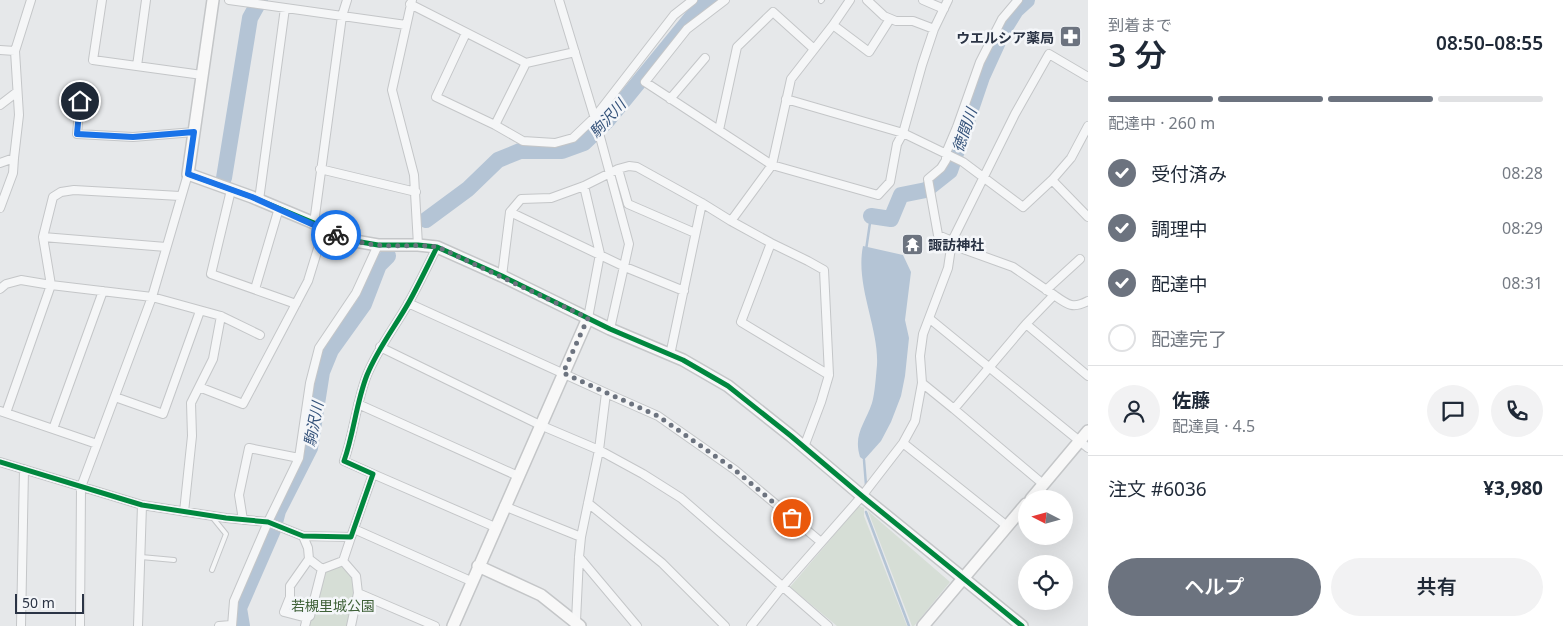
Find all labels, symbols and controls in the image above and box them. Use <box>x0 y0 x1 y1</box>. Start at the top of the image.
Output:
text: 到着まで <box>1108 14 1172 36</box>
pharmacy icon: ウエルシア薬局 <box>1058 25 1082 49</box>
place label: ウエルシア薬局 <box>956 28 1054 47</box>
text: 08:50–08:55 <box>1436 30 1543 56</box>
text: 3 分 <box>1108 33 1167 76</box>
pin <box>59 80 101 122</box>
icon: home <box>66 87 94 115</box>
water label: 駒沢川 <box>585 93 631 141</box>
water label: 徳間川 <box>947 104 981 155</box>
text: 配達中 · 260 m <box>1108 112 1215 134</box>
icon: check <box>1108 159 1136 187</box>
text: 受付済み <box>1151 161 1227 187</box>
text: 08:28 <box>1502 162 1543 184</box>
courier <box>311 210 361 260</box>
icon: check <box>1108 214 1136 242</box>
text: 調理中 <box>1151 216 1208 242</box>
text: 08:29 <box>1502 217 1543 239</box>
icon: bike <box>322 221 350 249</box>
temple icon: 諏訪神社 <box>900 232 924 256</box>
place label: 諏訪神社 <box>928 235 984 254</box>
icon: check <box>1108 269 1136 297</box>
text: 配達中 <box>1151 271 1208 297</box>
text: 08:31 <box>1502 272 1543 294</box>
text: 配達完了 <box>1151 326 1227 352</box>
button: person <box>1108 385 1160 437</box>
button: chat <box>1427 385 1479 437</box>
button: phone <box>1491 385 1543 437</box>
text: 佐藤 <box>1172 387 1210 413</box>
water label: 駒沢川 <box>299 398 327 448</box>
text: 配達員 · 4.5 <box>1172 415 1255 437</box>
text: ¥3,980 <box>1483 475 1543 501</box>
text: 注文 #6036 <box>1108 476 1207 502</box>
north arrow <box>1018 490 1072 545</box>
map controls <box>1018 490 1073 610</box>
pin <box>771 497 813 539</box>
icon: bag <box>778 504 806 532</box>
button: locate <box>1018 555 1073 610</box>
button: ヘルプ <box>1108 558 1321 616</box>
button: 共有 <box>1331 558 1543 616</box>
scale bar <box>15 591 84 614</box>
text: 50 m <box>22 593 55 612</box>
park label: 若槻里城公園 <box>291 596 375 615</box>

